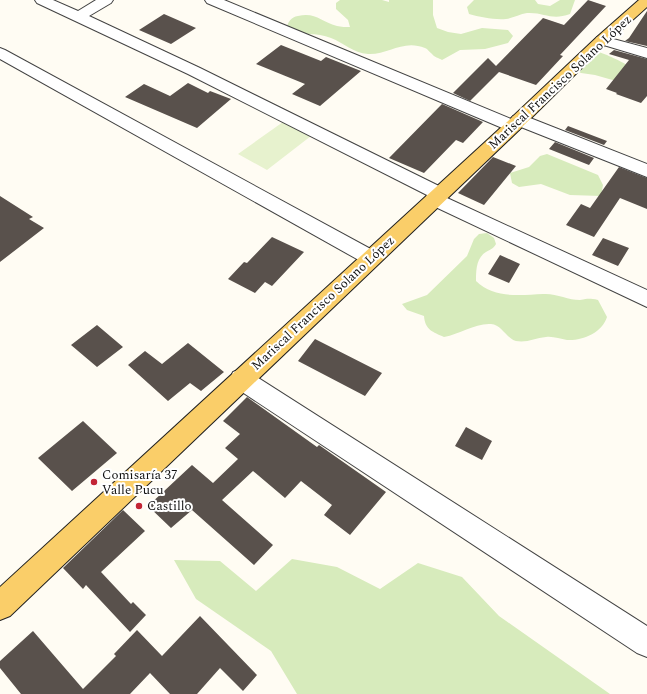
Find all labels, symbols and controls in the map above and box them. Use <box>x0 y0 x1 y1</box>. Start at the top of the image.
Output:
street label: Mariscal Francisco Solano López <box>484 10 636 154</box>
street label: Mariscal Francisco Solano López <box>247 231 399 375</box>
place label: Comisaría 37 Valle Pucu <box>102 465 177 500</box>
marker: Comisaría 37 Valle Pucu <box>89 477 99 487</box>
place label: Castillo <box>147 496 192 516</box>
marker: Castillo <box>134 501 144 511</box>

